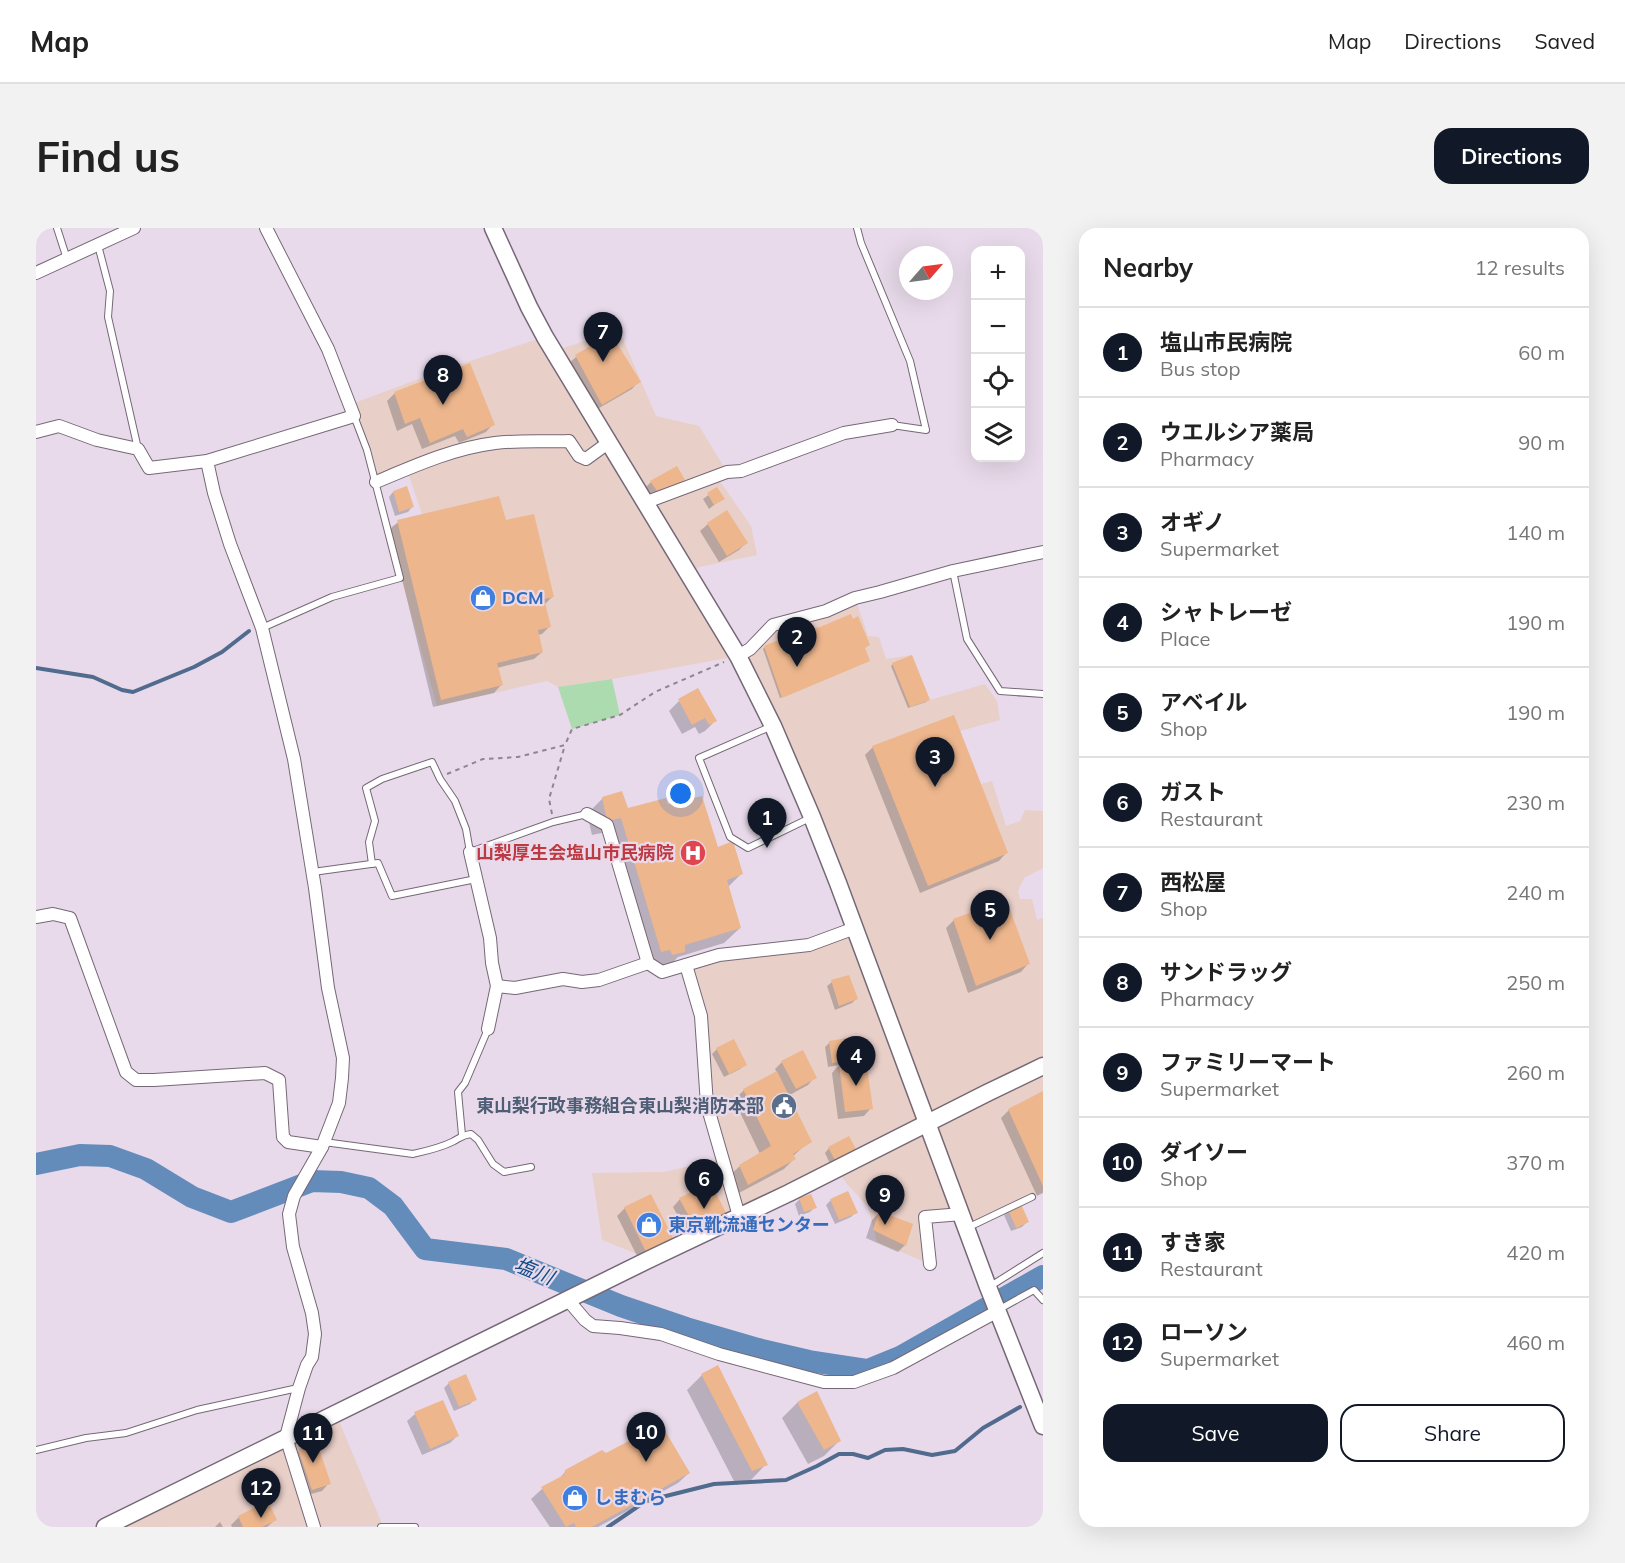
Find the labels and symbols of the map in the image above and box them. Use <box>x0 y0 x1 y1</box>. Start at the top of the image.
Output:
north arrow <box>899 246 953 300</box>
pin: 7 <box>584 312 622 362</box>
pin: 8 <box>424 356 462 405</box>
shop icon: DCM <box>468 583 498 613</box>
place label: DCM <box>502 586 544 609</box>
pin: 2 <box>778 618 816 667</box>
pin: 3 <box>916 738 954 787</box>
your location <box>666 779 695 808</box>
pin: 1 <box>748 798 786 848</box>
hospital icon: 山梨厚生会塩山市民病院 <box>678 838 708 868</box>
place label: 山梨厚生会塩山市民病院 <box>476 841 674 864</box>
pin: 5 <box>970 890 1010 940</box>
pin: 4 <box>836 1036 876 1086</box>
public building icon: 東山梨行政事務組合東山梨消防本部 <box>769 1091 799 1121</box>
place label: 東山梨行政事務組合東山梨消防本部 <box>476 1094 764 1117</box>
pin: 6 <box>684 1160 724 1209</box>
pin: 9 <box>866 1176 904 1225</box>
shop icon: 東京靴流通センター <box>634 1210 664 1240</box>
place label: 東京靴流通センター <box>668 1213 830 1236</box>
water label: 塩川 <box>511 1251 559 1290</box>
pin: 10 <box>626 1412 666 1462</box>
pin: 11 <box>294 1414 332 1463</box>
pin: 12 <box>242 1468 280 1518</box>
shop icon: しまむら <box>560 1483 590 1513</box>
place label: しまむら <box>594 1486 666 1509</box>

